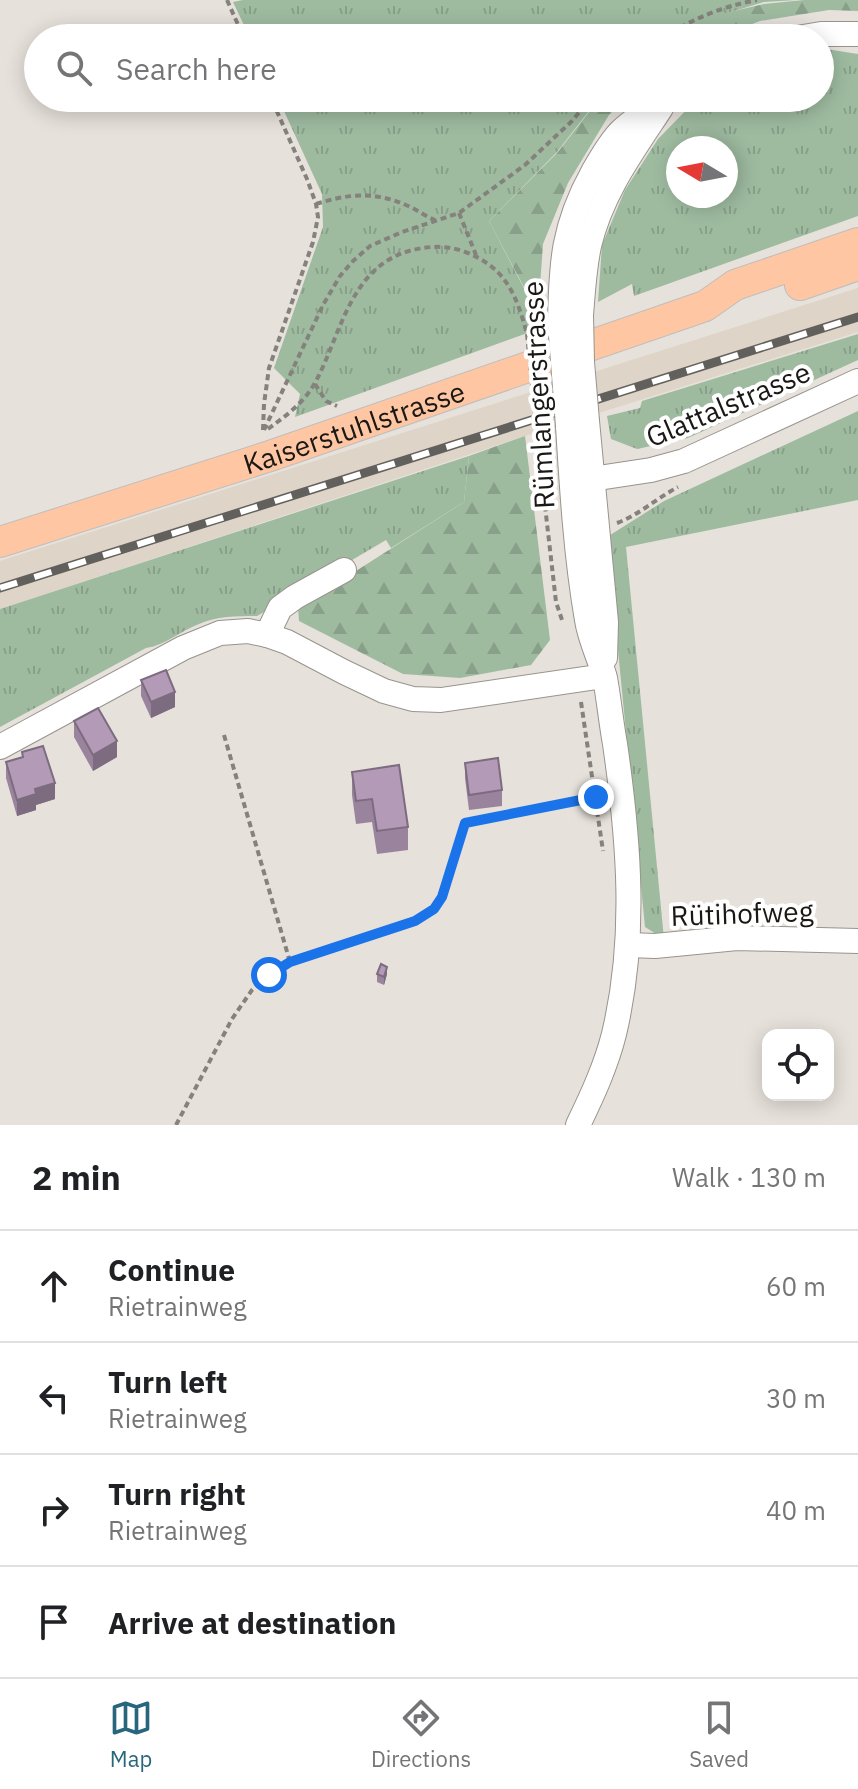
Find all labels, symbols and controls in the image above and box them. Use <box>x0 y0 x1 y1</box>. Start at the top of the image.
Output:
search box <box>24 24 834 112</box>
icon: search <box>52 46 96 90</box>
text: Search here <box>116 49 277 88</box>
north arrow <box>666 136 738 208</box>
street label: Rümlangerstrasse <box>514 280 562 510</box>
street label: Glattalstrasse <box>640 353 816 455</box>
street label: Kaiserstuhlstrasse <box>238 372 470 482</box>
route end <box>578 779 614 815</box>
street label: Rütihofweg <box>670 892 814 934</box>
route start <box>251 957 287 993</box>
map controls <box>762 1029 834 1101</box>
button: locate <box>762 1029 834 1101</box>
text: 2 min <box>32 1155 121 1199</box>
text: Walk · 130 m <box>672 1160 826 1194</box>
text: Continue <box>108 1250 235 1289</box>
icon: ahead <box>32 1264 76 1308</box>
text: 60 m <box>766 1269 826 1303</box>
text: Rietrainweg <box>108 1289 247 1323</box>
text: Turn left <box>108 1362 227 1401</box>
icon: left <box>32 1376 76 1420</box>
text: 30 m <box>766 1381 826 1415</box>
text: Rietrainweg <box>108 1401 247 1435</box>
text: Turn right <box>108 1474 246 1513</box>
icon: right <box>32 1488 76 1532</box>
text: 40 m <box>766 1493 826 1527</box>
text: Rietrainweg <box>108 1513 247 1547</box>
icon: arrive <box>32 1600 76 1644</box>
text: Arrive at destination <box>108 1603 396 1642</box>
tab: Map <box>109 1696 153 1773</box>
tab: Directions <box>371 1696 471 1773</box>
tab: Saved <box>689 1696 749 1773</box>

